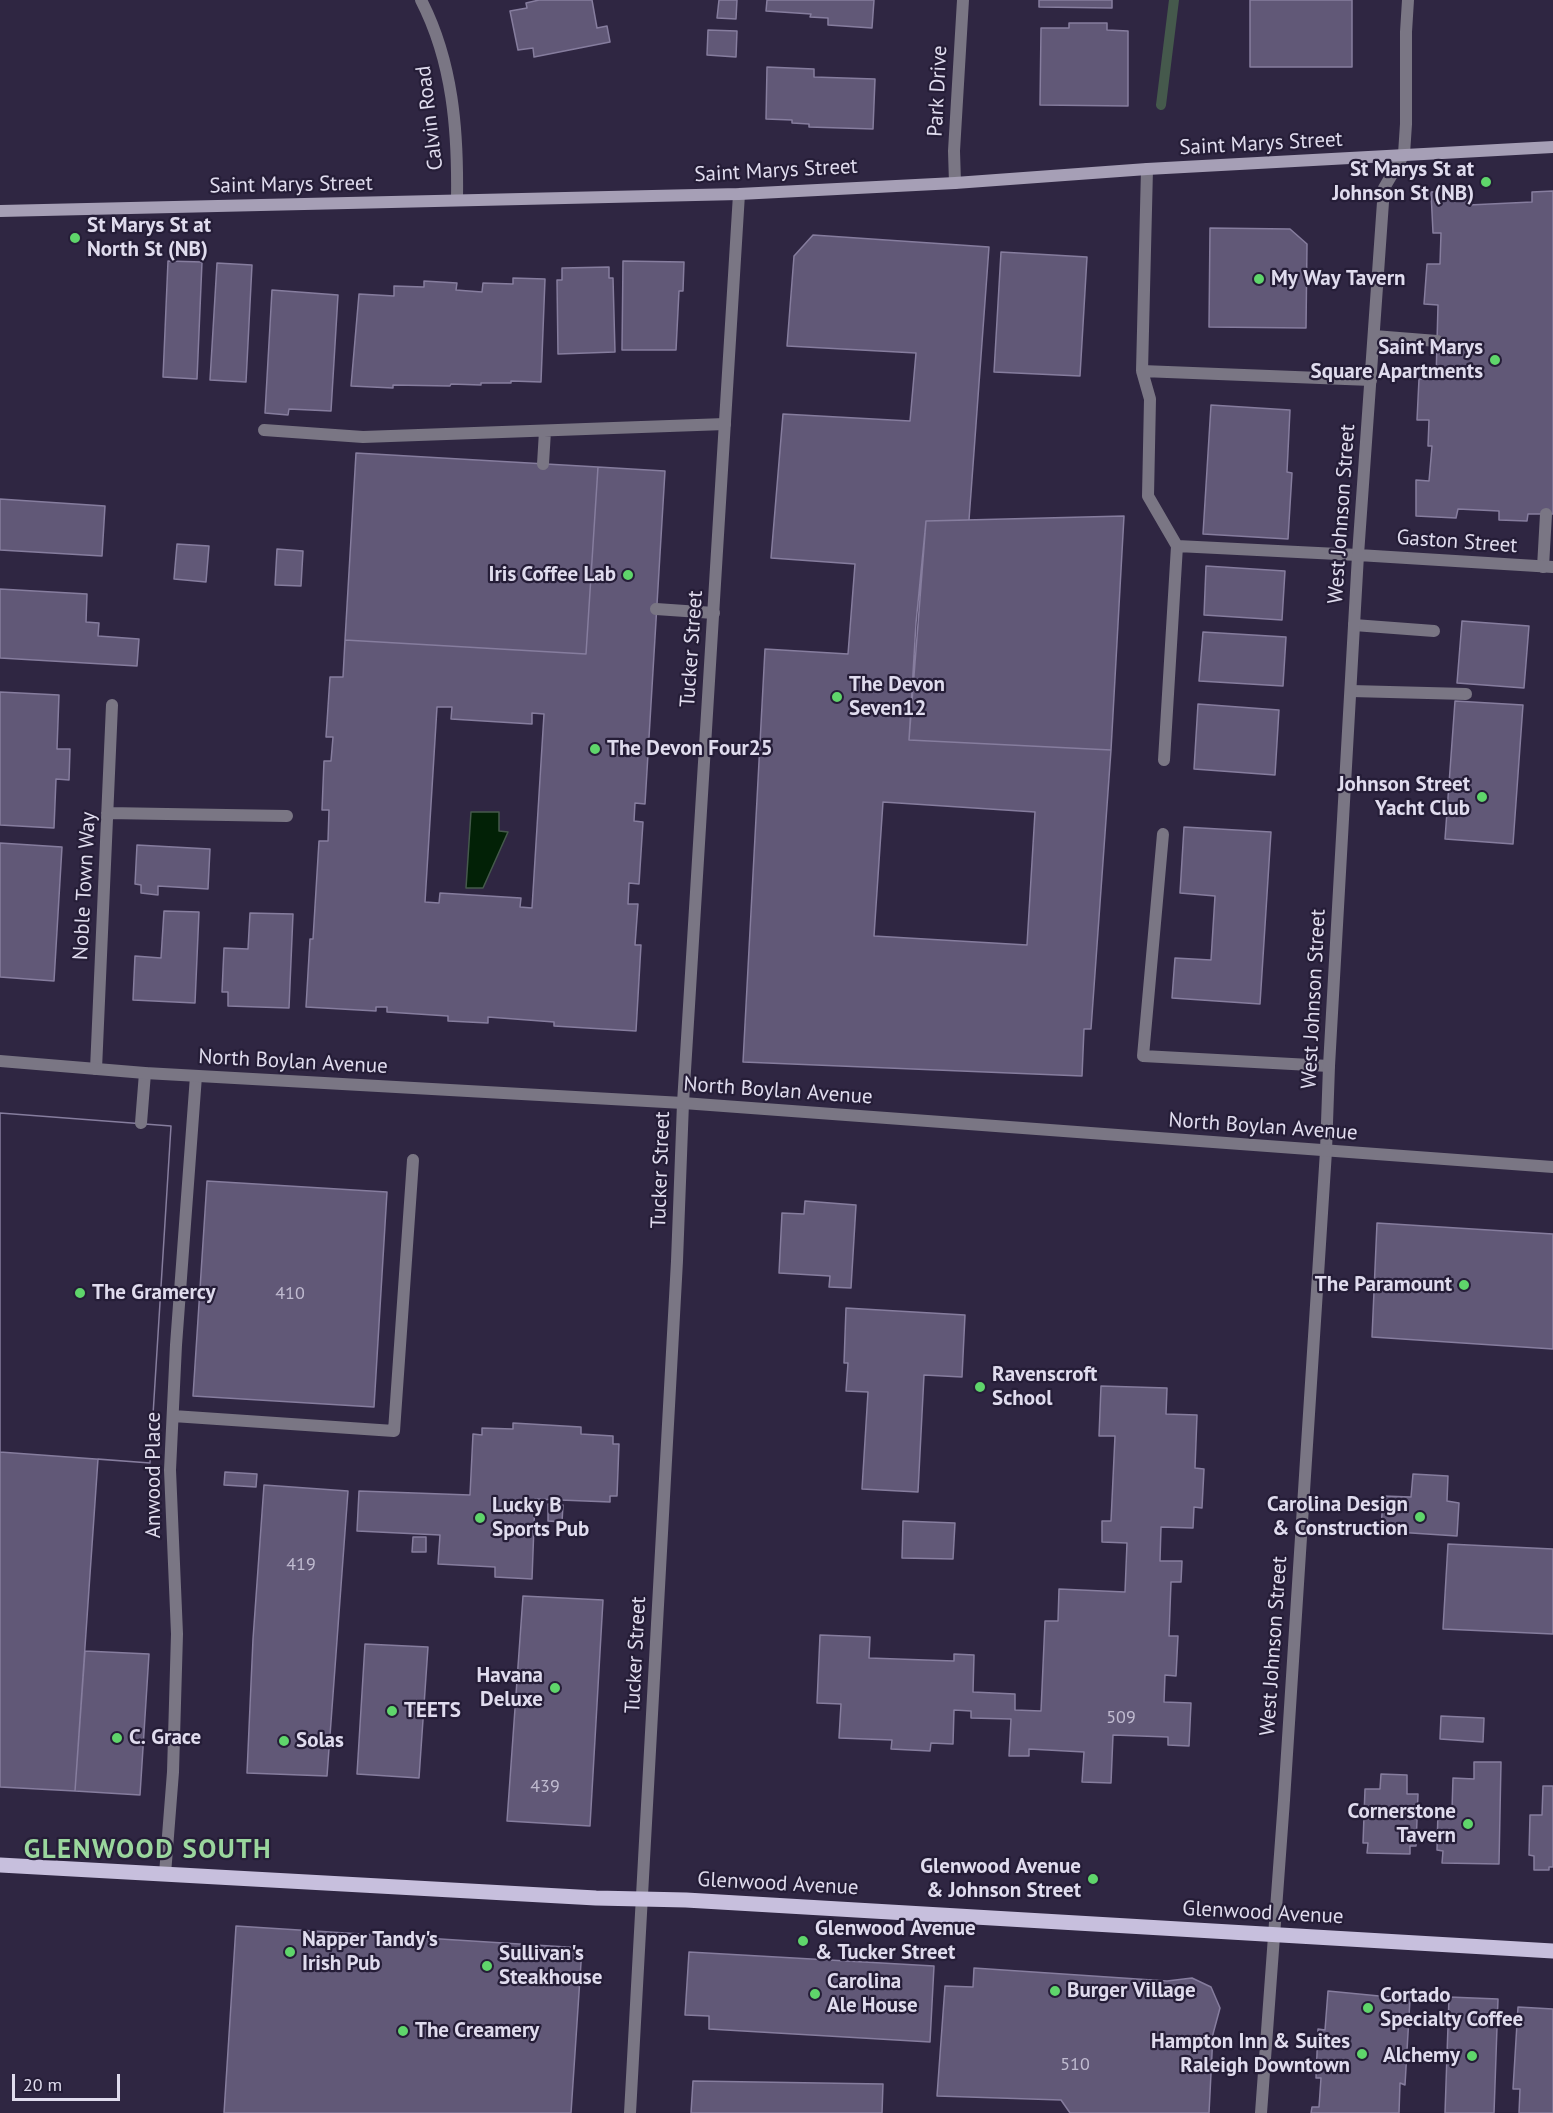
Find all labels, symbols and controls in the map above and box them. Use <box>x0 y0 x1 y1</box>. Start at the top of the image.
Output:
street label: Park Drive <box>923 45 953 137</box>
street label: Calvin Road <box>411 64 449 172</box>
street label: Saint Marys Street <box>1179 127 1343 161</box>
street label: Saint Marys Street <box>694 154 858 188</box>
place label: St Marys St at Johnson St (NB) <box>1332 157 1474 207</box>
street label: Saint Marys Street <box>209 171 373 199</box>
marker: St Marys St at Johnson St (NB) <box>1479 175 1493 189</box>
place label: St Marys St at North St (NB) <box>87 213 211 263</box>
marker: St Marys St at North St (NB) <box>68 231 82 245</box>
place label: My Way Tavern <box>1271 266 1406 292</box>
marker: My Way Tavern <box>1252 272 1266 286</box>
place label: Saint Marys Square Apartments <box>1311 335 1483 385</box>
marker: Saint Marys Square Apartments <box>1488 353 1502 367</box>
street label: West Johnson Street <box>1323 423 1361 605</box>
street label: Gaston Street <box>1396 525 1518 559</box>
place label: Iris Coffee Lab <box>488 562 616 588</box>
marker: Iris Coffee Lab <box>621 568 635 582</box>
street label: Tucker Street <box>675 590 709 708</box>
place label: The Devon Seven12 <box>849 672 945 722</box>
marker: The Devon Seven12 <box>830 690 844 704</box>
place label: The Devon Four25 <box>607 736 773 762</box>
marker: The Devon Four25 <box>588 742 602 756</box>
place label: Johnson Street Yacht Club <box>1338 772 1470 822</box>
marker: Johnson Street Yacht Club <box>1475 790 1489 804</box>
street label: Noble Town Way <box>69 811 101 961</box>
street label: West Johnson Street <box>1297 909 1331 1089</box>
street label: North Boylan Avenue <box>198 1044 388 1080</box>
street label: North Boylan Avenue <box>683 1072 873 1110</box>
street label: North Boylan Avenue <box>1168 1108 1358 1146</box>
street label: Tucker Street <box>646 1111 676 1229</box>
place label: The Paramount <box>1315 1272 1452 1298</box>
marker: The Paramount <box>1457 1278 1471 1292</box>
place label: The Gramercy <box>92 1280 216 1306</box>
house number: 410 <box>275 1283 305 1305</box>
marker: The Gramercy <box>73 1286 87 1300</box>
place label: Ravenscroft School <box>992 1362 1097 1412</box>
marker: Ravenscroft School <box>973 1380 987 1394</box>
street label: Anwood Place <box>141 1412 167 1538</box>
place label: Carolina Design & Construction <box>1267 1492 1408 1542</box>
place label: Lucky B Sports Pub <box>492 1493 589 1543</box>
marker: Carolina Design & Construction <box>1413 1510 1427 1524</box>
marker: Lucky B Sports Pub <box>473 1511 487 1525</box>
house number: 419 <box>286 1554 316 1576</box>
street label: West Johnson Street <box>1255 1555 1293 1737</box>
street label: Tucker Street <box>620 1596 652 1714</box>
place label: Havana Deluxe <box>477 1663 543 1713</box>
marker: Havana Deluxe <box>548 1681 562 1695</box>
place label: TEETS <box>404 1698 461 1724</box>
marker: TEETS <box>385 1704 399 1718</box>
house number: 509 <box>1106 1707 1136 1729</box>
place label: C. Grace <box>129 1725 201 1751</box>
place label: Solas <box>296 1728 344 1754</box>
marker: C. Grace <box>110 1731 124 1745</box>
marker: Solas <box>277 1734 291 1748</box>
house number: 439 <box>530 1776 560 1798</box>
place label: Cornerstone Tavern <box>1347 1799 1456 1849</box>
marker: Cornerstone Tavern <box>1461 1817 1475 1831</box>
district label: GLENWOOD SOUTH <box>24 1834 272 1866</box>
place label: Glenwood Avenue & Johnson Street <box>920 1854 1081 1904</box>
street label: Glenwood Avenue <box>697 1867 859 1901</box>
marker: Glenwood Avenue & Johnson Street <box>1086 1872 1100 1886</box>
street label: Glenwood Avenue <box>1182 1896 1344 1930</box>
place label: Glenwood Avenue & Tucker Street <box>815 1916 976 1966</box>
place label: Napper Tandy's Irish Pub <box>302 1927 438 1977</box>
marker: Glenwood Avenue & Tucker Street <box>796 1934 810 1948</box>
place label: Sullivan's Steakhouse <box>499 1941 602 1991</box>
marker: Napper Tandy's Irish Pub <box>283 1945 297 1959</box>
marker: Sullivan's Steakhouse <box>480 1959 494 1973</box>
place label: Carolina Ale House <box>827 1969 918 2019</box>
place label: Burger Village <box>1067 1978 1196 2004</box>
place label: Cortado Specialty Coffee <box>1380 1983 1523 2033</box>
marker: Burger Village <box>1048 1984 1062 1998</box>
marker: Carolina Ale House <box>808 1987 822 2001</box>
marker: Cortado Specialty Coffee <box>1361 2001 1375 2015</box>
place label: The Creamery <box>415 2018 539 2044</box>
marker: The Creamery <box>396 2024 410 2038</box>
place label: Hampton Inn & Suites Raleigh Downtown <box>1151 2029 1350 2079</box>
place label: Alchemy <box>1383 2043 1460 2069</box>
marker: Hampton Inn & Suites Raleigh Downtown <box>1355 2047 1369 2061</box>
marker: Alchemy <box>1465 2049 1479 2063</box>
house number: 510 <box>1060 2054 1090 2076</box>
scale bar <box>15 2062 123 2100</box>
text: 20 m <box>23 2073 62 2096</box>

